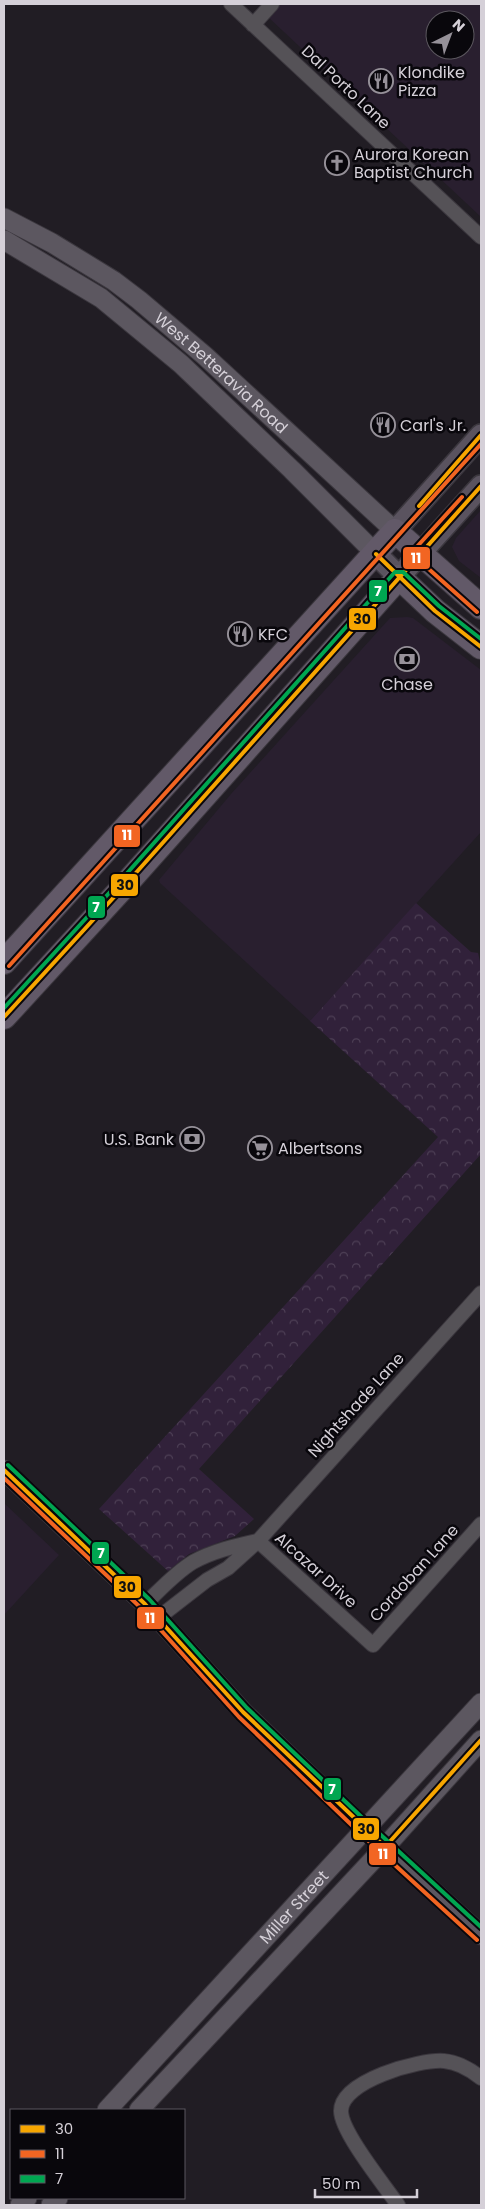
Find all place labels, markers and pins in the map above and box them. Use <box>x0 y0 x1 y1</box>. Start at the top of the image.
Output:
place label: Klondike Pizza <box>398 61 465 102</box>
restaurant icon: Klondike Pizza <box>368 68 394 94</box>
place label: Aurora Korean Baptist Church <box>354 143 472 184</box>
church icon: Aurora Korean Baptist Church <box>324 150 350 176</box>
restaurant icon: Carl's Jr. <box>370 412 396 438</box>
place label: Carl's Jr. <box>400 414 466 437</box>
restaurant icon: KFC <box>227 621 253 647</box>
place label: KFC <box>258 623 288 646</box>
bank icon: Chase <box>394 646 420 672</box>
place label: Chase <box>381 673 433 696</box>
bank icon: U.S. Bank <box>179 1126 205 1152</box>
place label: U.S. Bank <box>104 1128 175 1151</box>
supermarket icon: Albertsons <box>247 1135 273 1161</box>
place label: Albertsons <box>278 1137 362 1160</box>

